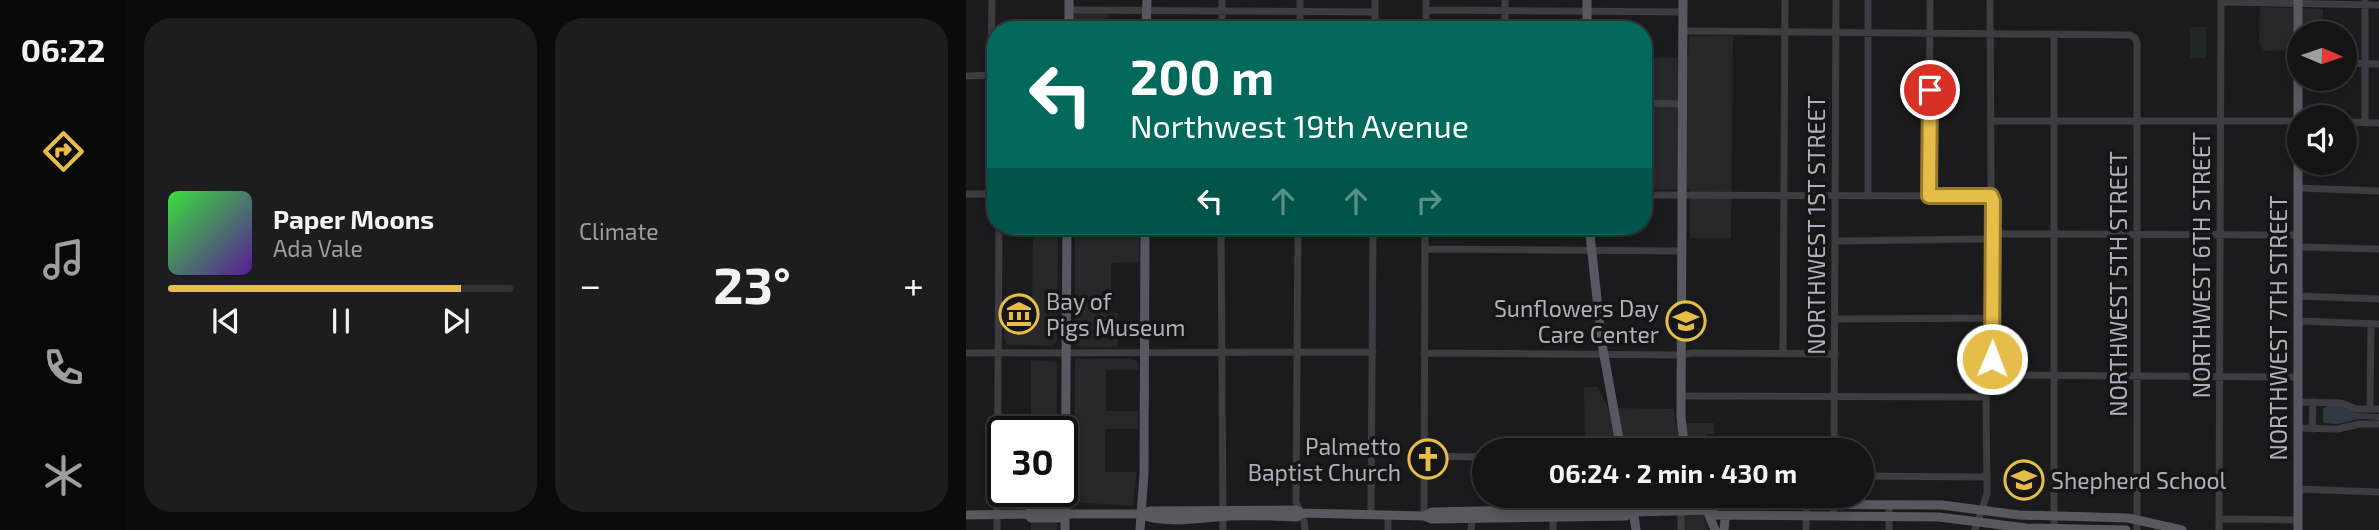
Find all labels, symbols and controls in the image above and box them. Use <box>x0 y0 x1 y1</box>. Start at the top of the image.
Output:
north arrow <box>2287 21 2357 91</box>
map controls <box>2287 21 2357 175</box>
text: 06:22 <box>21 30 105 68</box>
text: 200 m <box>1130 46 1274 105</box>
icon: left <box>1015 49 1106 140</box>
pin <box>1900 60 1960 120</box>
icon: arrive <box>1911 71 1949 109</box>
street label: NORTHWEST 1ST STREET <box>1802 95 1830 355</box>
button: sound <box>2287 105 2357 175</box>
text: Northwest 19th Avenue <box>1130 106 1469 144</box>
icon: directions <box>39 127 88 176</box>
street label: NORTHWEST 6TH STREET <box>2187 132 2215 398</box>
street label: NORTHWEST 5TH STREET <box>2104 151 2132 417</box>
icon: left <box>1191 182 1229 220</box>
icon: ahead <box>1264 182 1302 220</box>
icon: ahead <box>1337 182 1375 220</box>
icon: right <box>1410 182 1448 220</box>
street label: NORTHWEST 7TH STREET <box>2264 195 2292 461</box>
text: Paper Moons <box>273 203 434 234</box>
text: Climate <box>579 217 659 245</box>
text: Ada Vale <box>273 234 363 262</box>
icon: music <box>39 235 88 284</box>
text: 23° <box>713 252 791 314</box>
text: − <box>579 261 601 307</box>
text: + <box>903 261 924 307</box>
place label: Bay of Pigs Museum <box>1046 287 1186 341</box>
museum icon: Bay of Pigs Museum <box>998 293 1040 335</box>
place label: Sunflowers Day Care Center <box>1494 294 1659 348</box>
school or university icon: Sunflowers Day Care Center <box>1665 300 1707 342</box>
icon: previous <box>207 302 245 340</box>
icon: pause <box>322 302 360 340</box>
icon: next <box>437 302 475 340</box>
position arrow <box>1955 322 2029 396</box>
icon: phone <box>39 343 88 392</box>
speed limit sign: 30 <box>987 416 1078 507</box>
place label: Palmetto Baptist Church <box>1248 432 1401 486</box>
church icon: Palmetto Baptist Church <box>1407 438 1449 480</box>
icon: climate <box>39 451 88 500</box>
text: 06:24 · 2 min · 430 m <box>1549 457 1797 488</box>
school or university icon: Shepherd School <box>2003 459 2045 501</box>
place label: Shepherd School <box>2051 466 2227 494</box>

